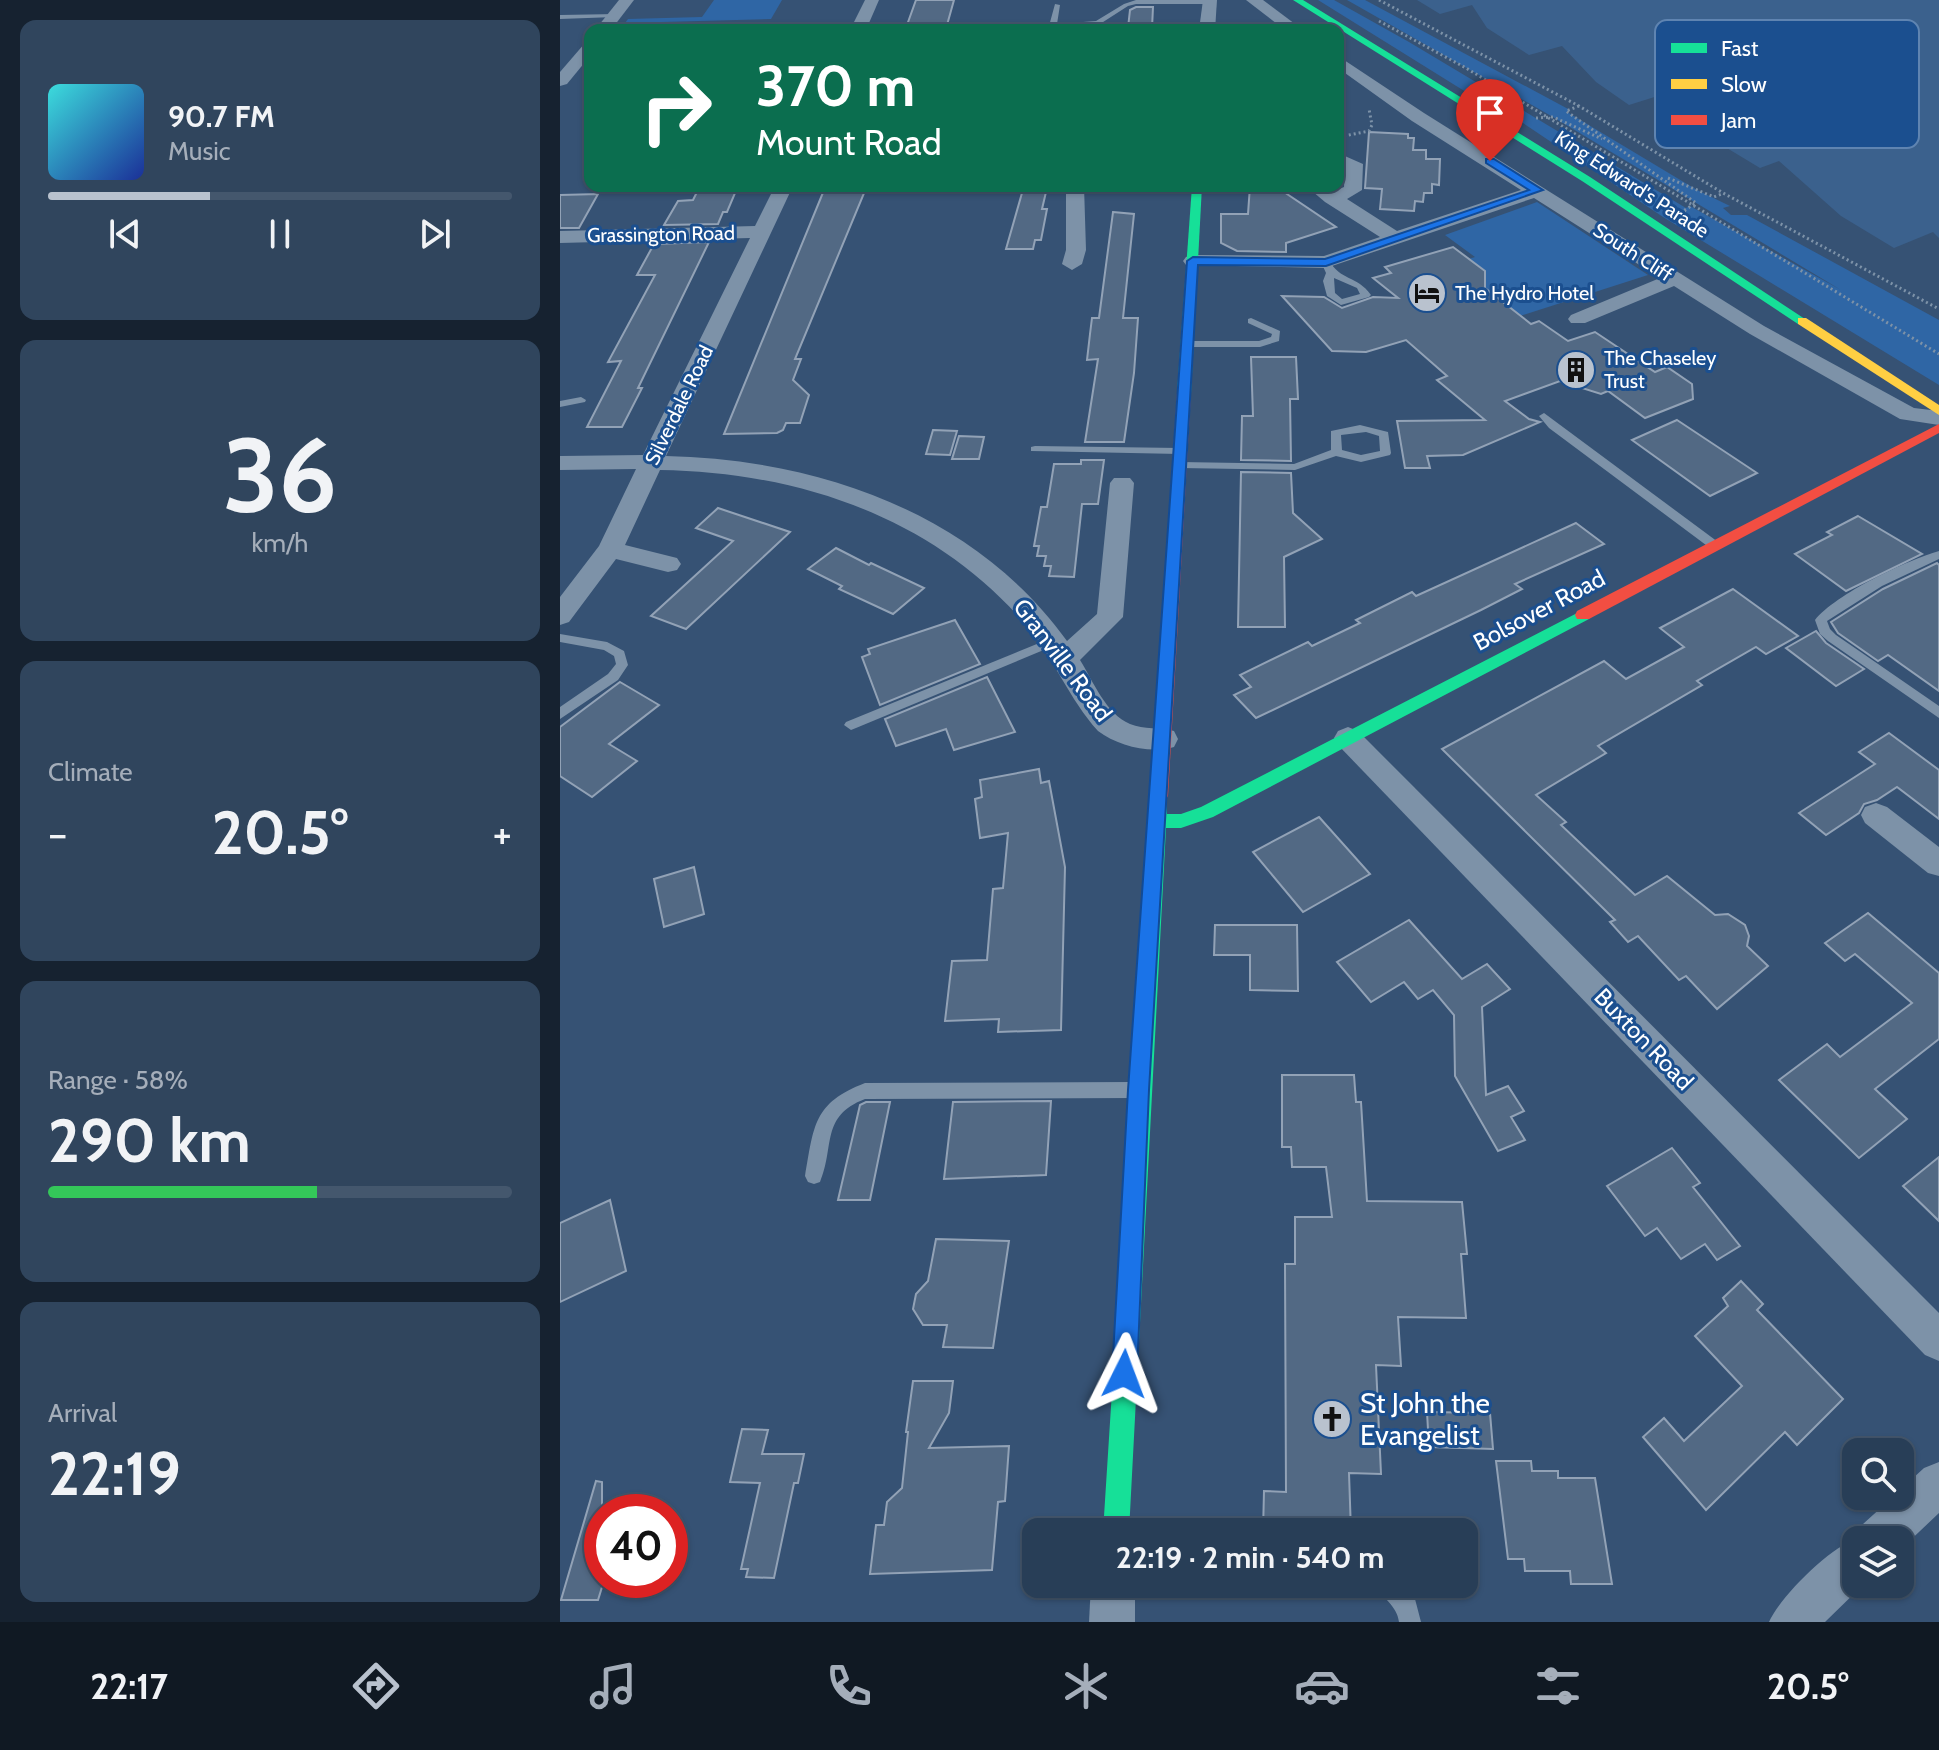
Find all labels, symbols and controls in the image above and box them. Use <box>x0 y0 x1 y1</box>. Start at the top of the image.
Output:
legend <box>1655 20 1919 148</box>
text: Fast <box>1721 35 1759 62</box>
text: 370 m <box>756 52 915 120</box>
icon: right <box>624 56 728 160</box>
text: Slow <box>1721 71 1767 98</box>
pin <box>1456 79 1524 161</box>
icon: arrive <box>1468 91 1512 135</box>
text: 90.7 FM <box>168 98 275 135</box>
text: Jam <box>1720 107 1756 134</box>
text: Mount Road <box>756 120 942 164</box>
street label: King Edward's Parade <box>1551 125 1713 243</box>
text: Music <box>168 135 231 167</box>
icon: previous <box>103 212 147 256</box>
icon: pause <box>258 212 302 256</box>
icon: next <box>413 212 457 256</box>
street label: South Cliff <box>1589 217 1677 287</box>
street label: Grassington Road <box>587 221 735 247</box>
hotel icon: The Hydro Hotel <box>1406 272 1448 314</box>
place label: The Hydro Hotel <box>1455 281 1594 305</box>
street label: Silverdale Road <box>640 341 718 469</box>
place label: The Chaseley Trust <box>1604 346 1716 393</box>
building icon: The Chaseley Trust <box>1555 349 1597 391</box>
text: 36 <box>223 412 337 538</box>
text: km/h <box>252 527 308 559</box>
street label: Bolsover Road <box>1468 563 1610 657</box>
street label: Granville Road <box>1008 593 1118 727</box>
text: Climate <box>48 756 133 788</box>
text: 20.5° <box>212 796 348 869</box>
text: − <box>48 807 67 860</box>
text: + <box>493 807 512 860</box>
street label: Buxton Road <box>1588 982 1700 1096</box>
text: Range · 58% <box>48 1064 188 1096</box>
text: 290 km <box>48 1104 251 1177</box>
position arrow <box>1082 1332 1166 1416</box>
place label: St John the Evangelist <box>1360 1386 1490 1452</box>
text: Arrival <box>48 1397 117 1429</box>
church icon: St John the Evangelist <box>1311 1398 1353 1440</box>
text: 22:19 <box>48 1437 181 1510</box>
map controls <box>1842 1438 1914 1598</box>
button: search <box>1842 1438 1914 1510</box>
speed limit sign: 40 <box>584 1494 688 1598</box>
button: layers <box>1842 1526 1914 1598</box>
text: 22:19 · 2 min · 540 m <box>1116 1539 1384 1576</box>
icon: directions <box>348 1658 404 1714</box>
icon: music <box>585 1658 641 1714</box>
icon: phone <box>821 1658 877 1714</box>
icon: climate <box>1058 1658 1114 1714</box>
icon: car <box>1294 1658 1350 1714</box>
icon: filters <box>1530 1658 1586 1714</box>
text: 22:17 <box>90 1664 168 1708</box>
text: 20.5° <box>1767 1664 1849 1708</box>

